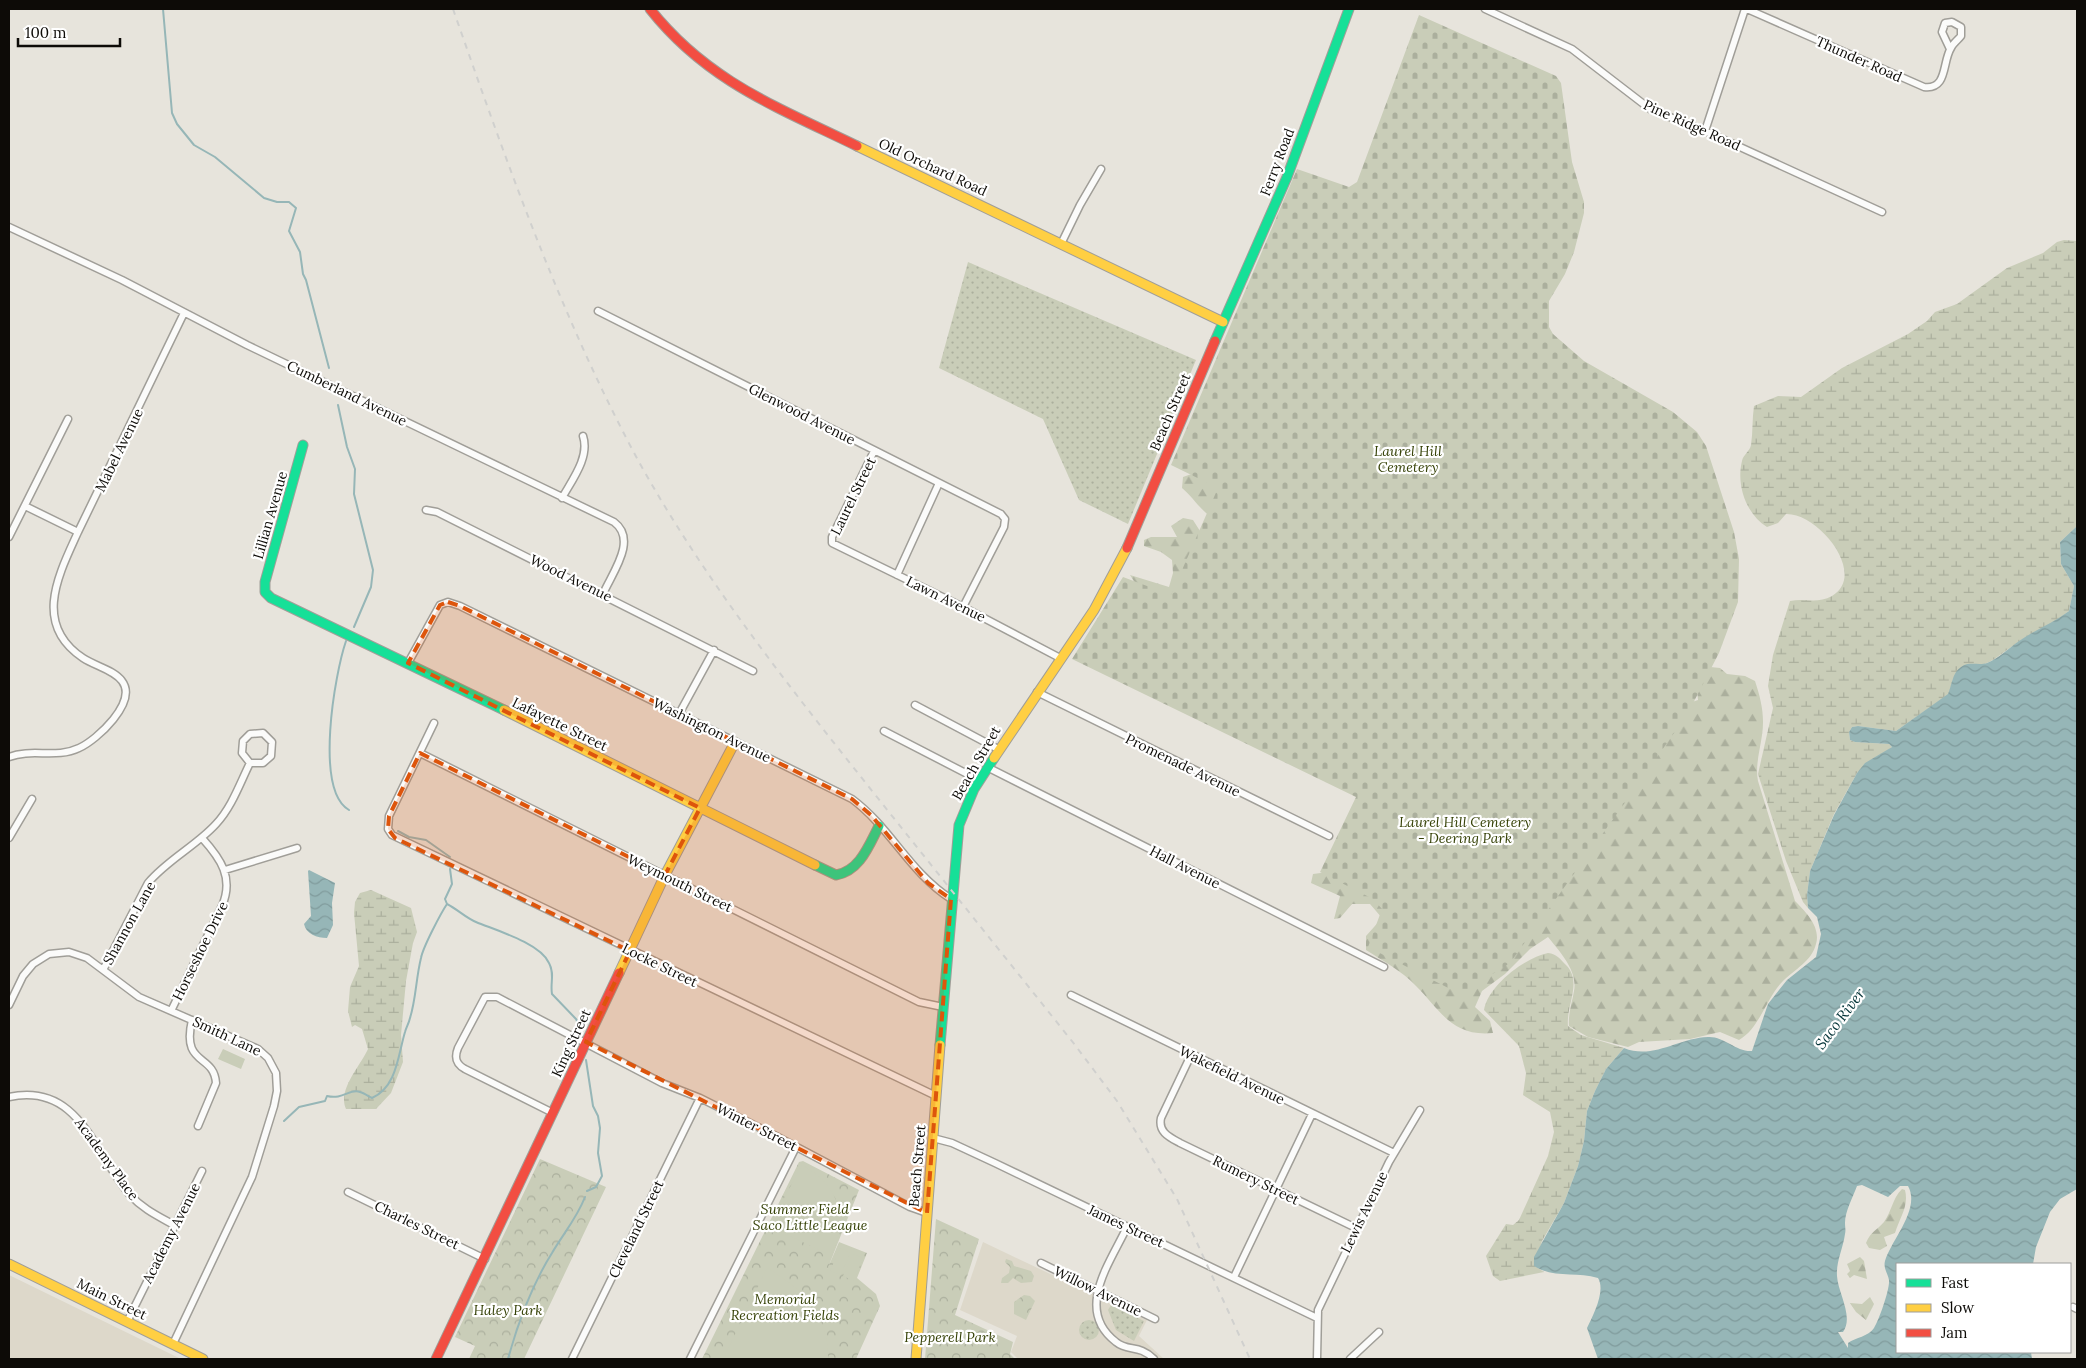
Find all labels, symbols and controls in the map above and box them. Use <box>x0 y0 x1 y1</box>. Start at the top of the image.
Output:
scale bar <box>18 15 120 47</box>
text: 100 m <box>25 23 66 42</box>
street label: Thunder Road <box>1813 32 1905 86</box>
street label: Pine Ridge Road <box>1641 95 1743 155</box>
street label: Ferry Road <box>1256 126 1298 198</box>
street label: Old Orchard Road <box>876 134 990 200</box>
street label: Cumberland Avenue <box>284 356 410 430</box>
street label: Beach Street <box>1146 370 1195 454</box>
street label: Glenwood Avenue <box>746 379 859 449</box>
street label: Mabel Avenue <box>91 405 147 495</box>
park label: Laurel Hill Cemetery <box>1374 442 1442 476</box>
street label: Laurel Street <box>826 454 880 538</box>
street label: Lillian Avenue <box>249 469 291 561</box>
street label: Wood Avenue <box>527 550 615 606</box>
street label: Lawn Avenue <box>903 572 989 626</box>
street label: Lafayette Street <box>509 693 611 755</box>
street label: Washington Avenue <box>650 694 774 767</box>
street label: Beach Street <box>948 722 1005 803</box>
street label: Promenade Avenue <box>1123 729 1244 801</box>
park label: Laurel Hill Cemetery - Deering Park <box>1399 813 1531 847</box>
street label: Hall Avenue <box>1147 842 1224 893</box>
street label: Weymouth Street <box>625 850 736 916</box>
street label: Shannon Lane <box>99 878 160 968</box>
street label: Horseshoe Drive <box>168 898 232 1004</box>
street label: Locke Street <box>619 939 701 991</box>
water label: Saco River <box>1810 984 1869 1053</box>
street label: King Street <box>547 1006 595 1080</box>
street label: Smith Lane <box>190 1012 265 1060</box>
street label: Wakefield Avenue <box>1176 1042 1288 1109</box>
street label: Winter Street <box>714 1099 801 1155</box>
street label: Academy Place <box>71 1114 143 1204</box>
street label: Beach Street <box>904 1123 930 1208</box>
street label: Rumery Street <box>1210 1151 1303 1209</box>
street label: Lewis Avenue <box>1337 1168 1392 1256</box>
street label: Cleveland Street <box>604 1176 668 1281</box>
street label: Academy Avenue <box>137 1179 204 1287</box>
street label: Charles Street <box>371 1197 463 1254</box>
park label: Summer Field - Saco Little League <box>753 1200 868 1234</box>
street label: James Street <box>1084 1200 1168 1252</box>
street label: Willow Avenue <box>1051 1262 1145 1320</box>
legend <box>1896 1263 2071 1353</box>
text: Fast <box>1941 1273 1969 1292</box>
street label: Main Street <box>74 1274 151 1324</box>
park label: Memorial Recreation Fields <box>731 1290 839 1324</box>
text: Slow <box>1941 1298 1974 1317</box>
park label: Haley Park <box>473 1301 543 1319</box>
text: Jam <box>1940 1323 1968 1342</box>
park label: Pepperell Park <box>904 1328 996 1346</box>

